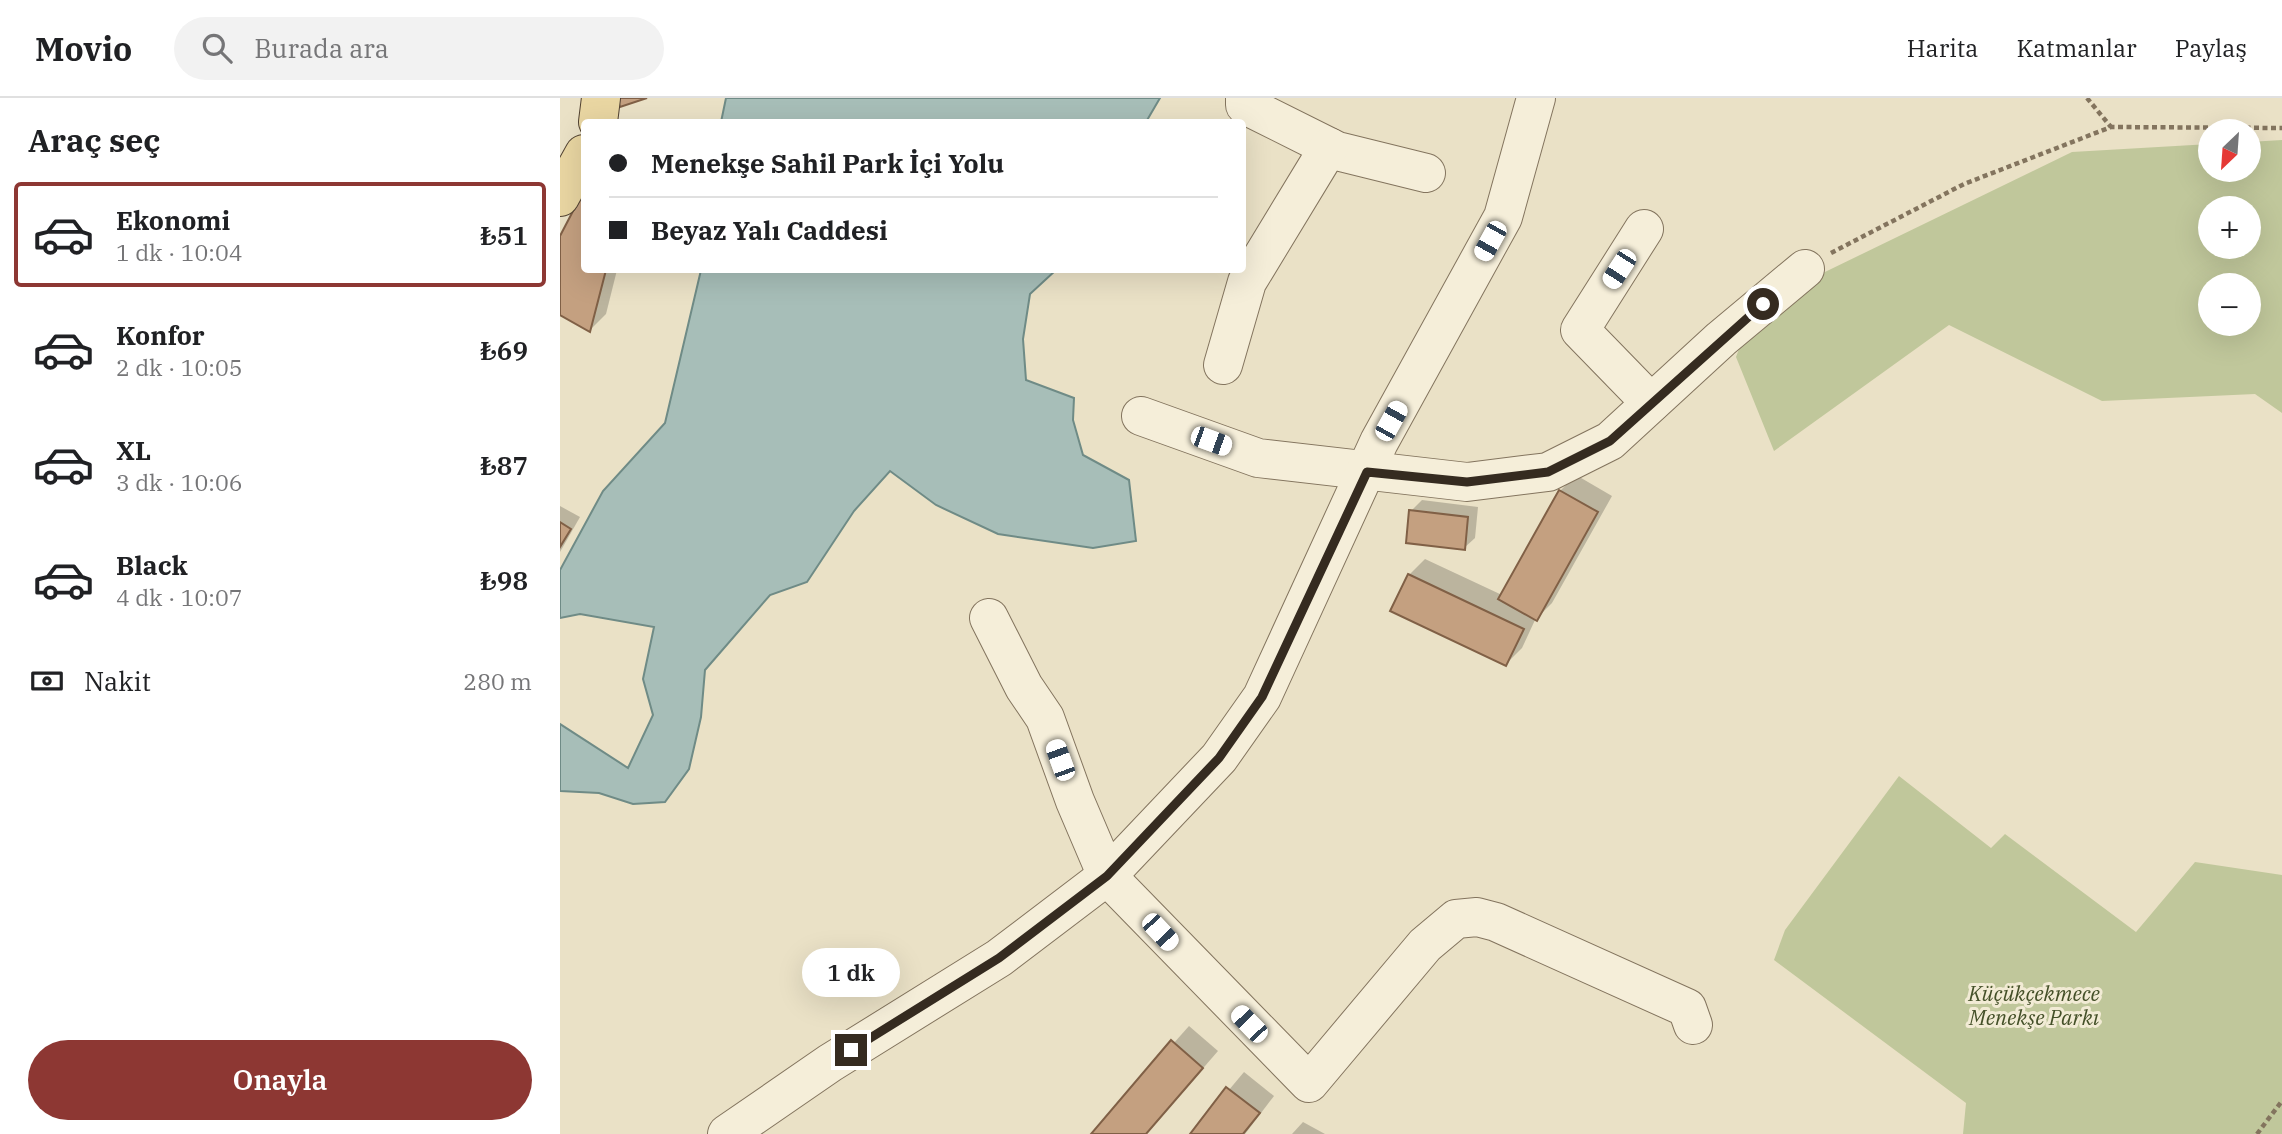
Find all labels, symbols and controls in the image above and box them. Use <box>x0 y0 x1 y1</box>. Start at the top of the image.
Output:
search box <box>174 17 664 80</box>
text: Movio <box>35 27 132 70</box>
icon: search <box>198 29 236 67</box>
text: Burada ara <box>254 31 389 65</box>
text: Harita <box>1907 32 1978 64</box>
text: Katmanlar <box>2016 32 2137 64</box>
text: Paylaş <box>2175 32 2247 64</box>
text: Araç seç <box>28 119 160 161</box>
north arrow <box>2198 119 2261 182</box>
map controls <box>2198 119 2261 336</box>
text: Menekşe Sahil Park İçi Yolu <box>651 146 1004 180</box>
button: + <box>2198 196 2261 259</box>
icon: car <box>32 203 95 266</box>
text: Ekonomi <box>116 203 230 237</box>
text: Beyaz Yalı Caddesi <box>651 213 888 247</box>
text: ₺51 <box>480 218 528 252</box>
car <box>1471 218 1510 264</box>
text: 1 dk · 10:04 <box>116 237 243 267</box>
car <box>1599 246 1640 292</box>
button: − <box>2198 273 2261 336</box>
route start <box>1747 288 1779 320</box>
icon: car <box>32 318 95 381</box>
text: Konfor <box>116 318 205 352</box>
text: ₺69 <box>480 333 528 367</box>
text: 2 dk · 10:05 <box>116 352 243 382</box>
car <box>1372 398 1411 444</box>
car <box>1188 424 1235 458</box>
icon: car <box>32 433 95 496</box>
text: XL <box>116 433 151 467</box>
text: ₺87 <box>480 448 528 482</box>
text: 3 dk · 10:06 <box>116 467 243 497</box>
icon: car <box>32 548 95 611</box>
text: Black <box>116 548 188 582</box>
text: ₺98 <box>480 563 528 597</box>
text: 4 dk · 10:07 <box>116 582 243 612</box>
icon: cash <box>28 662 66 700</box>
text: Nakit <box>84 664 151 698</box>
text: 280 m <box>463 666 532 696</box>
car <box>1043 737 1078 783</box>
car <box>1138 909 1183 955</box>
callout: 1 dk <box>802 948 900 998</box>
text: 1 dk <box>827 957 875 987</box>
park label: Küçükçekmece Menekşe Parkı <box>1967 979 2101 1031</box>
car <box>1227 1002 1272 1046</box>
route end <box>835 1034 867 1066</box>
button: Onayla <box>28 1040 532 1120</box>

